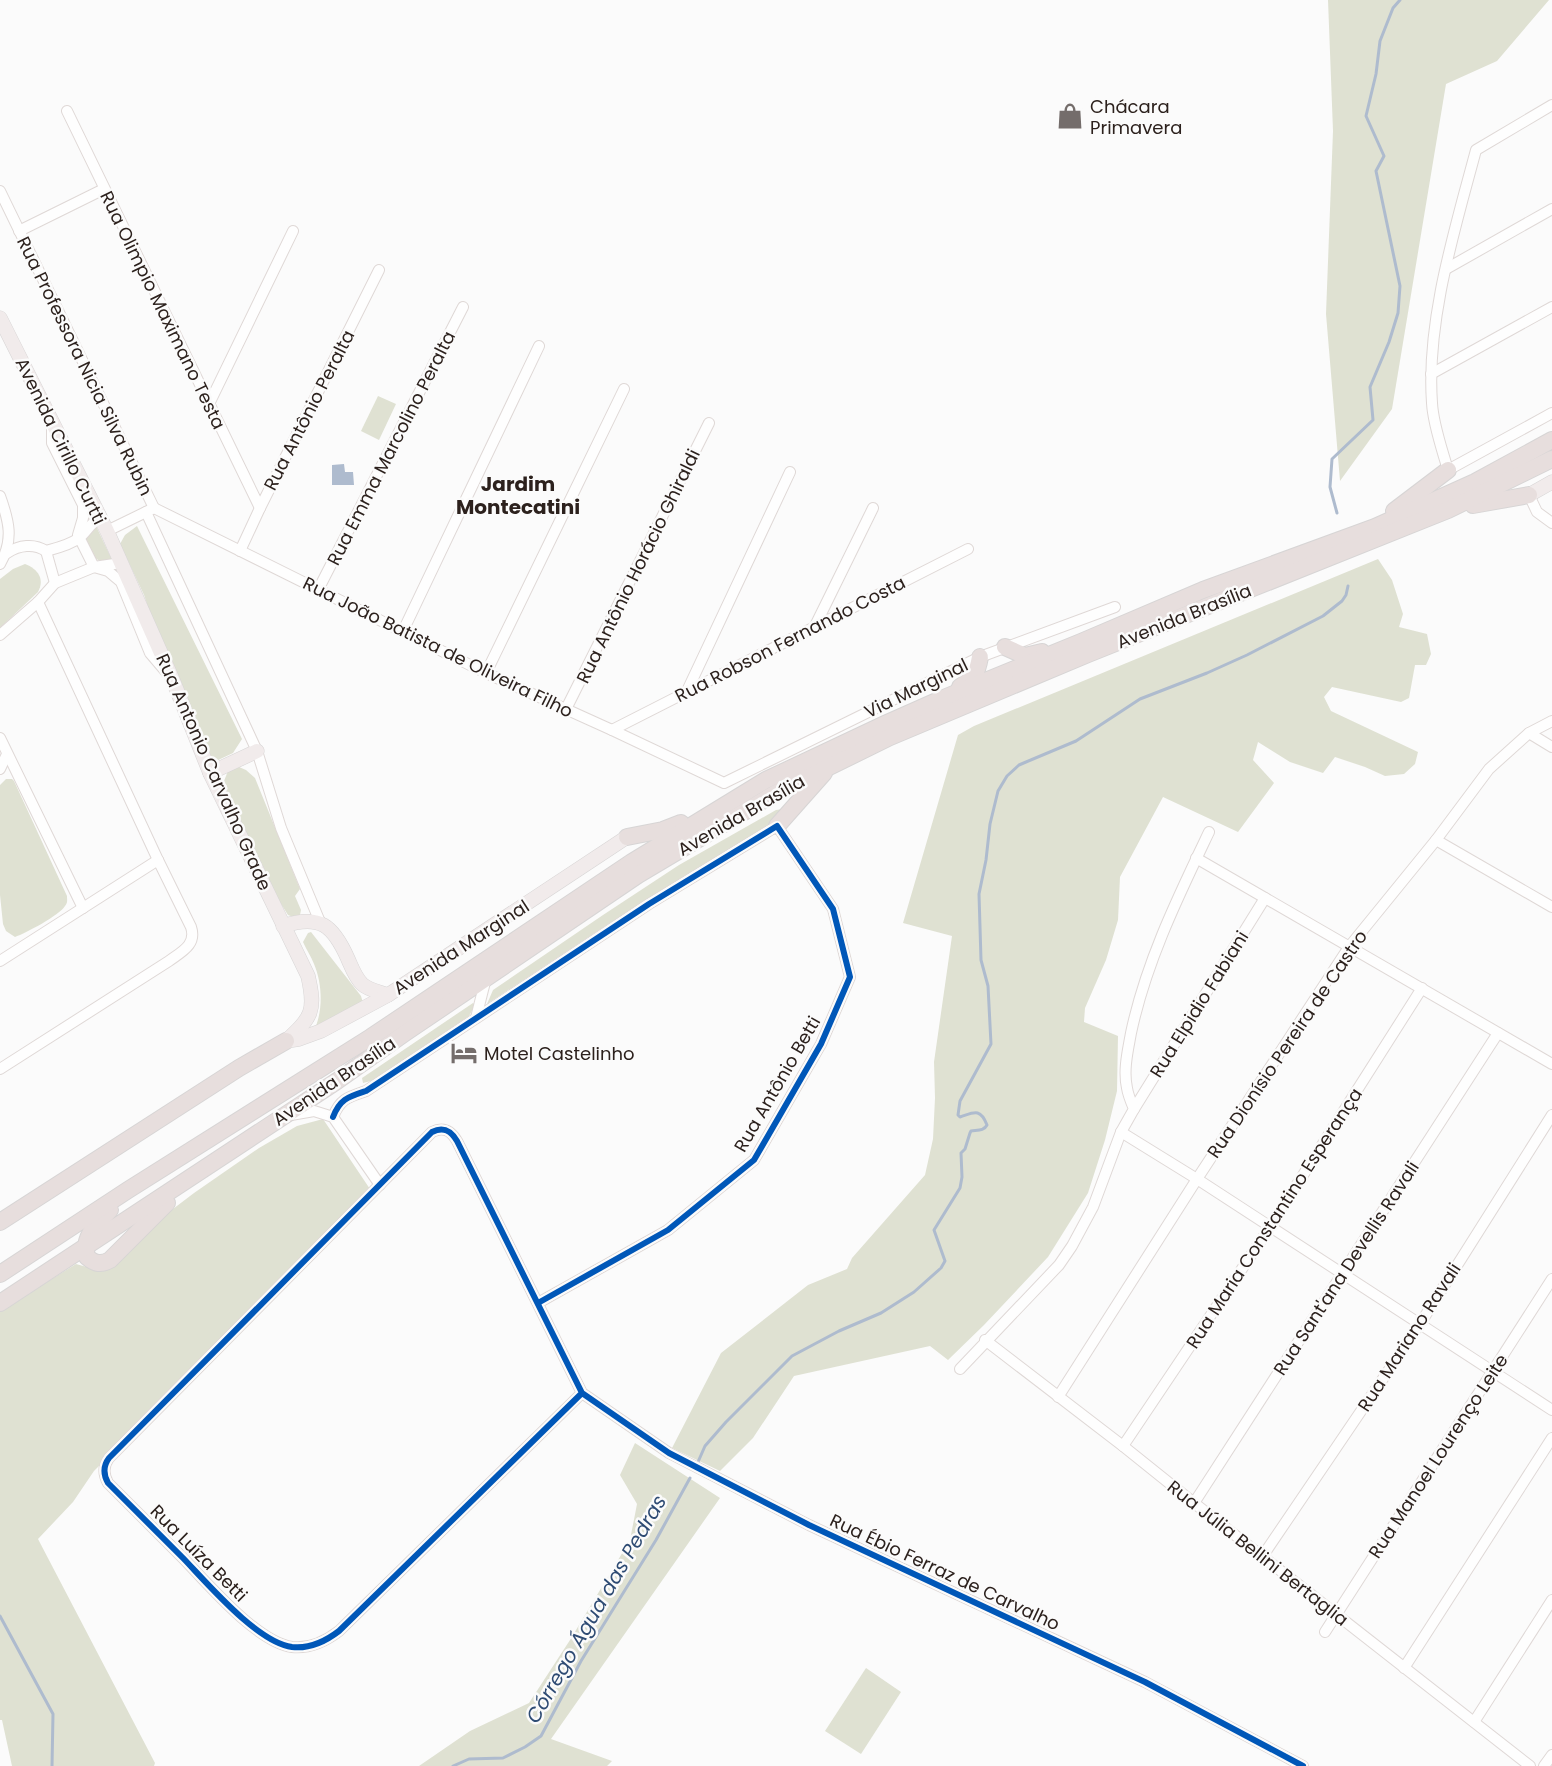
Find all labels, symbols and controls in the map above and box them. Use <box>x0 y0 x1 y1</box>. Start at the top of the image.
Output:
place label: Chácara Primavera <box>1090 94 1182 140</box>
shop icon: Chácara Primavera <box>1055 101 1085 131</box>
street label: Rua Olimpio Maximano Testa <box>94 187 232 433</box>
street label: Rua Professora Nicia Silva Rubin <box>11 232 159 500</box>
street label: Rua Antônio Peralta <box>258 325 360 495</box>
street label: Rua Emma Marcolino Peralta <box>321 327 461 569</box>
street label: Avenida Cirillo Curtti <box>10 353 112 529</box>
street label: Rua Antônio Horácio Ghiraldi <box>570 445 706 687</box>
district label: Jardim Montecatini <box>456 470 580 521</box>
street label: Rua Robson Fernando Costa <box>670 570 910 708</box>
street label: Rua João Batista de Oliveira Filho <box>299 571 577 723</box>
street label: Avenida Brasília <box>1113 578 1255 654</box>
street label: Rua Antonio Carvalho Grade <box>150 650 278 894</box>
street label: Via Marginal <box>860 652 972 724</box>
street label: Avenida Brasília <box>673 768 809 862</box>
street label: Avenida Marginal <box>388 894 534 1000</box>
street label: Rua Dionísio Pereira de Castro <box>1201 925 1373 1163</box>
street label: Rua Elpidio Fabiani <box>1144 926 1254 1082</box>
street label: Rua Antônio Betti <box>728 1011 826 1157</box>
street label: Avenida Brasília <box>268 1031 400 1131</box>
hotel icon: Motel Castelinho <box>449 1038 479 1068</box>
place label: Motel Castelinho <box>484 1041 635 1066</box>
street label: Rua Maria Constantino Esperança <box>1180 1083 1368 1353</box>
street label: Rua Sant'ana Devellis Ravali <box>1267 1156 1425 1380</box>
street label: Rua Mariano Ravali <box>1352 1258 1466 1416</box>
street label: Rua Manoel Lourenço Leite <box>1362 1349 1514 1563</box>
street label: Rua Júlia Bellini Bertaglia <box>1162 1474 1354 1632</box>
water label: Córrego Água das Pedras <box>519 1490 673 1728</box>
street label: Rua Luíza Betti <box>145 1499 253 1607</box>
street label: Rua Ébio Ferraz de Carvalho <box>826 1508 1064 1636</box>

